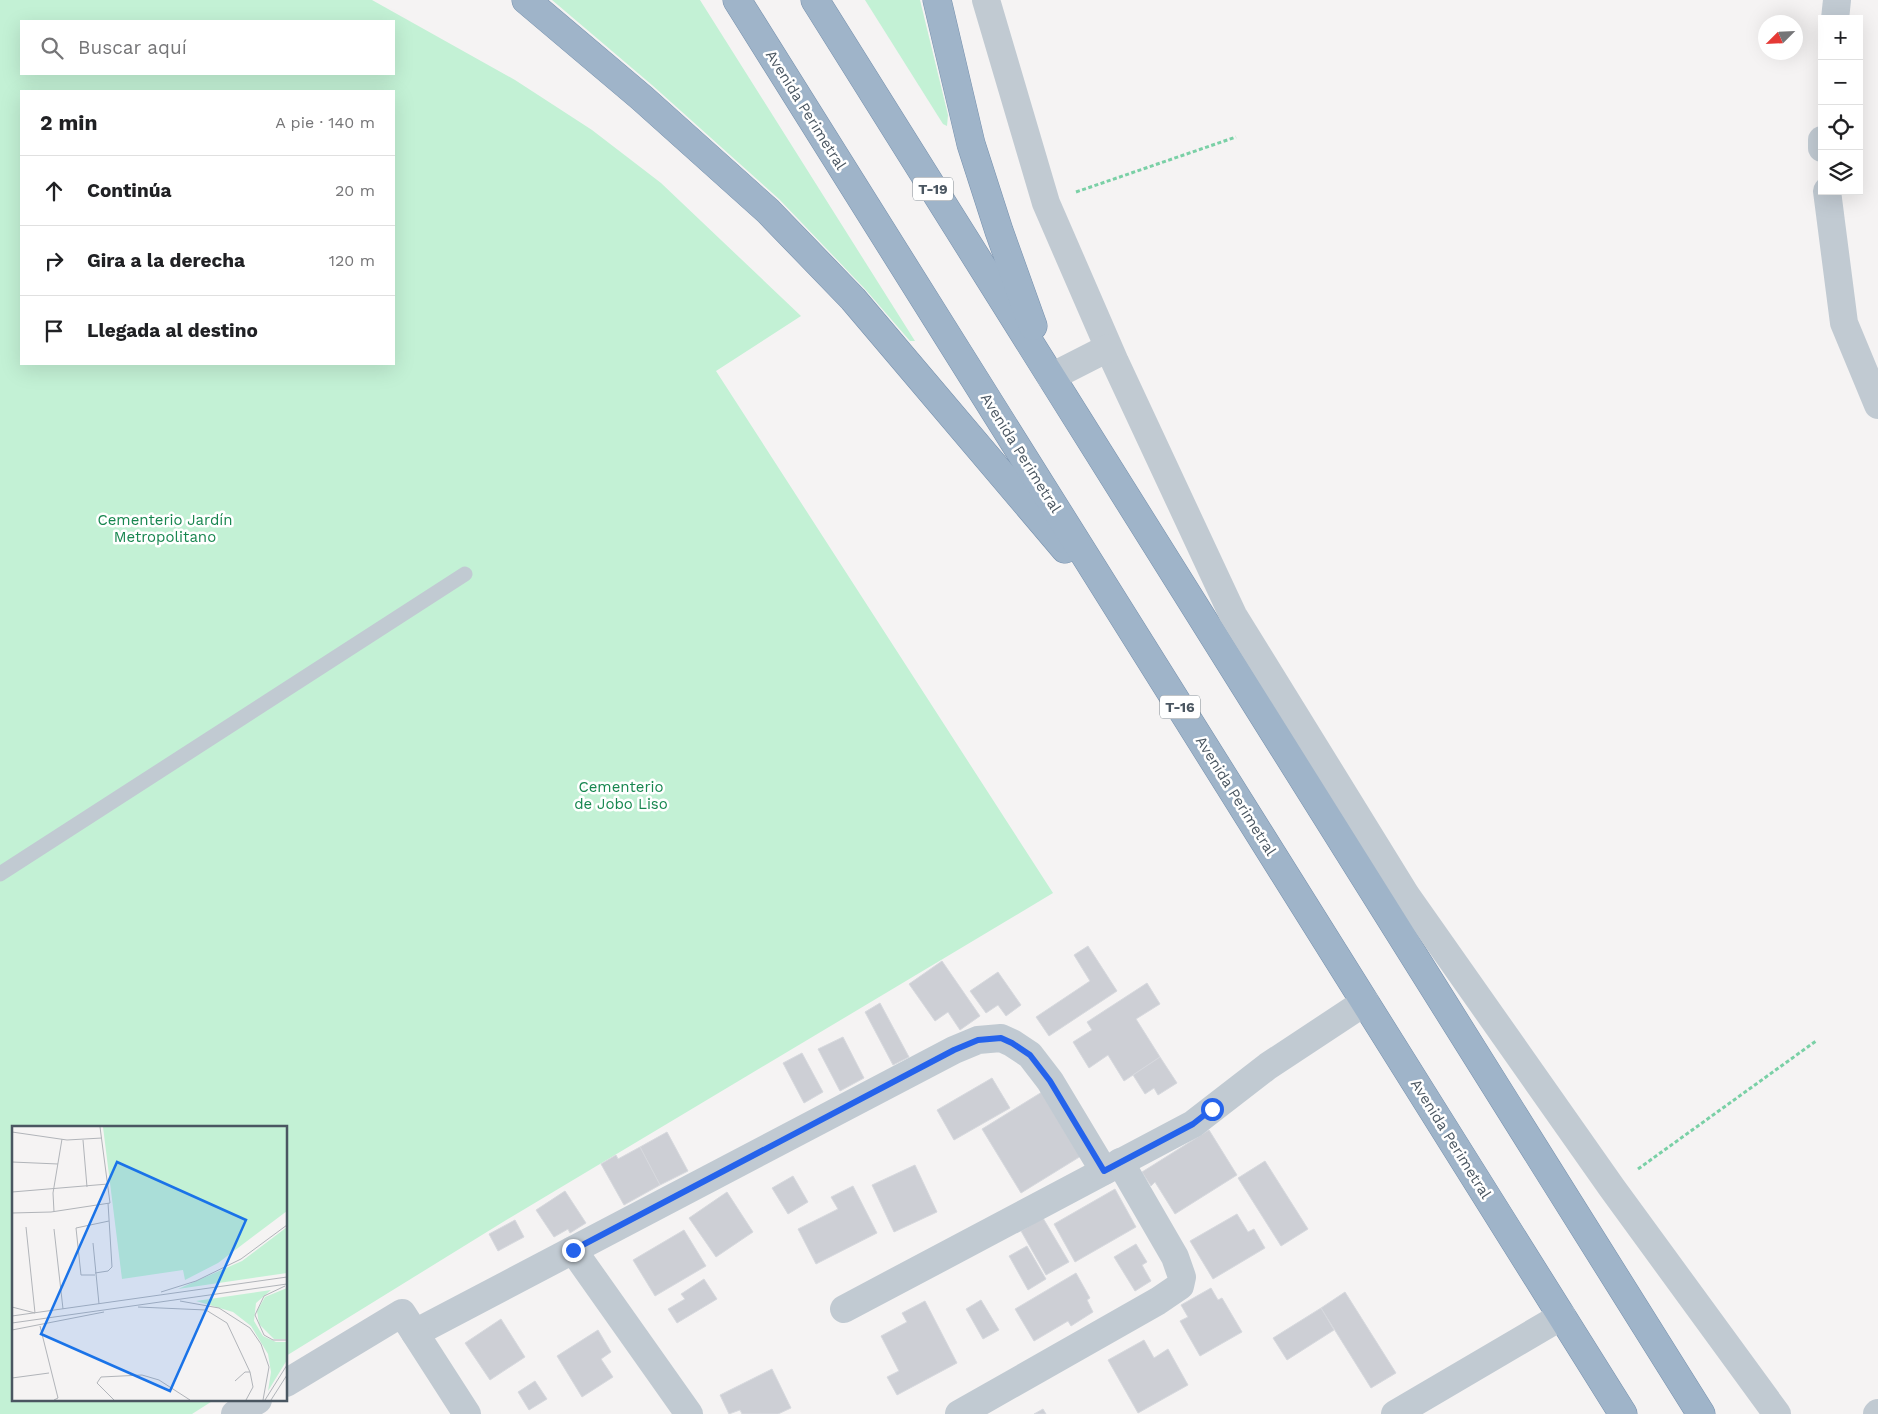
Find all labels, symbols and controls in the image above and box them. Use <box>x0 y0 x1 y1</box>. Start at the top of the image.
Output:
north arrow <box>1758 15 1803 60</box>
map controls <box>1818 15 1863 195</box>
button: + <box>1818 15 1863 60</box>
search box <box>20 20 395 75</box>
icon: search <box>38 34 66 62</box>
text: Buscar aquí <box>78 36 187 59</box>
street label: Avenida Perimetral <box>762 47 850 173</box>
button: − <box>1818 60 1863 105</box>
button: locate <box>1818 105 1863 150</box>
text: 2 min <box>40 110 97 135</box>
text: A pie · 140 m <box>275 113 375 132</box>
button: layers <box>1818 150 1863 195</box>
icon: ahead <box>40 177 68 205</box>
road number: T-19 <box>913 178 953 200</box>
text: Continúa <box>87 179 171 202</box>
text: 20 m <box>335 181 375 200</box>
icon: right <box>40 247 68 275</box>
text: Gira a la derecha <box>87 249 245 272</box>
text: 120 m <box>329 251 375 270</box>
icon: arrive <box>40 317 68 345</box>
text: Llegada al destino <box>87 319 258 342</box>
street label: Avenida Perimetral <box>977 390 1065 516</box>
park label: Cementerio Jardín Metropolitano <box>97 511 233 546</box>
road number: T-16 <box>1160 696 1200 719</box>
street label: Avenida Perimetral <box>1192 733 1280 859</box>
park label: Cementerio de Jobo Liso <box>574 778 668 813</box>
street label: Avenida Perimetral <box>1407 1076 1495 1202</box>
route start <box>1201 1098 1224 1121</box>
inset map <box>12 1126 288 1402</box>
route end <box>562 1239 585 1262</box>

